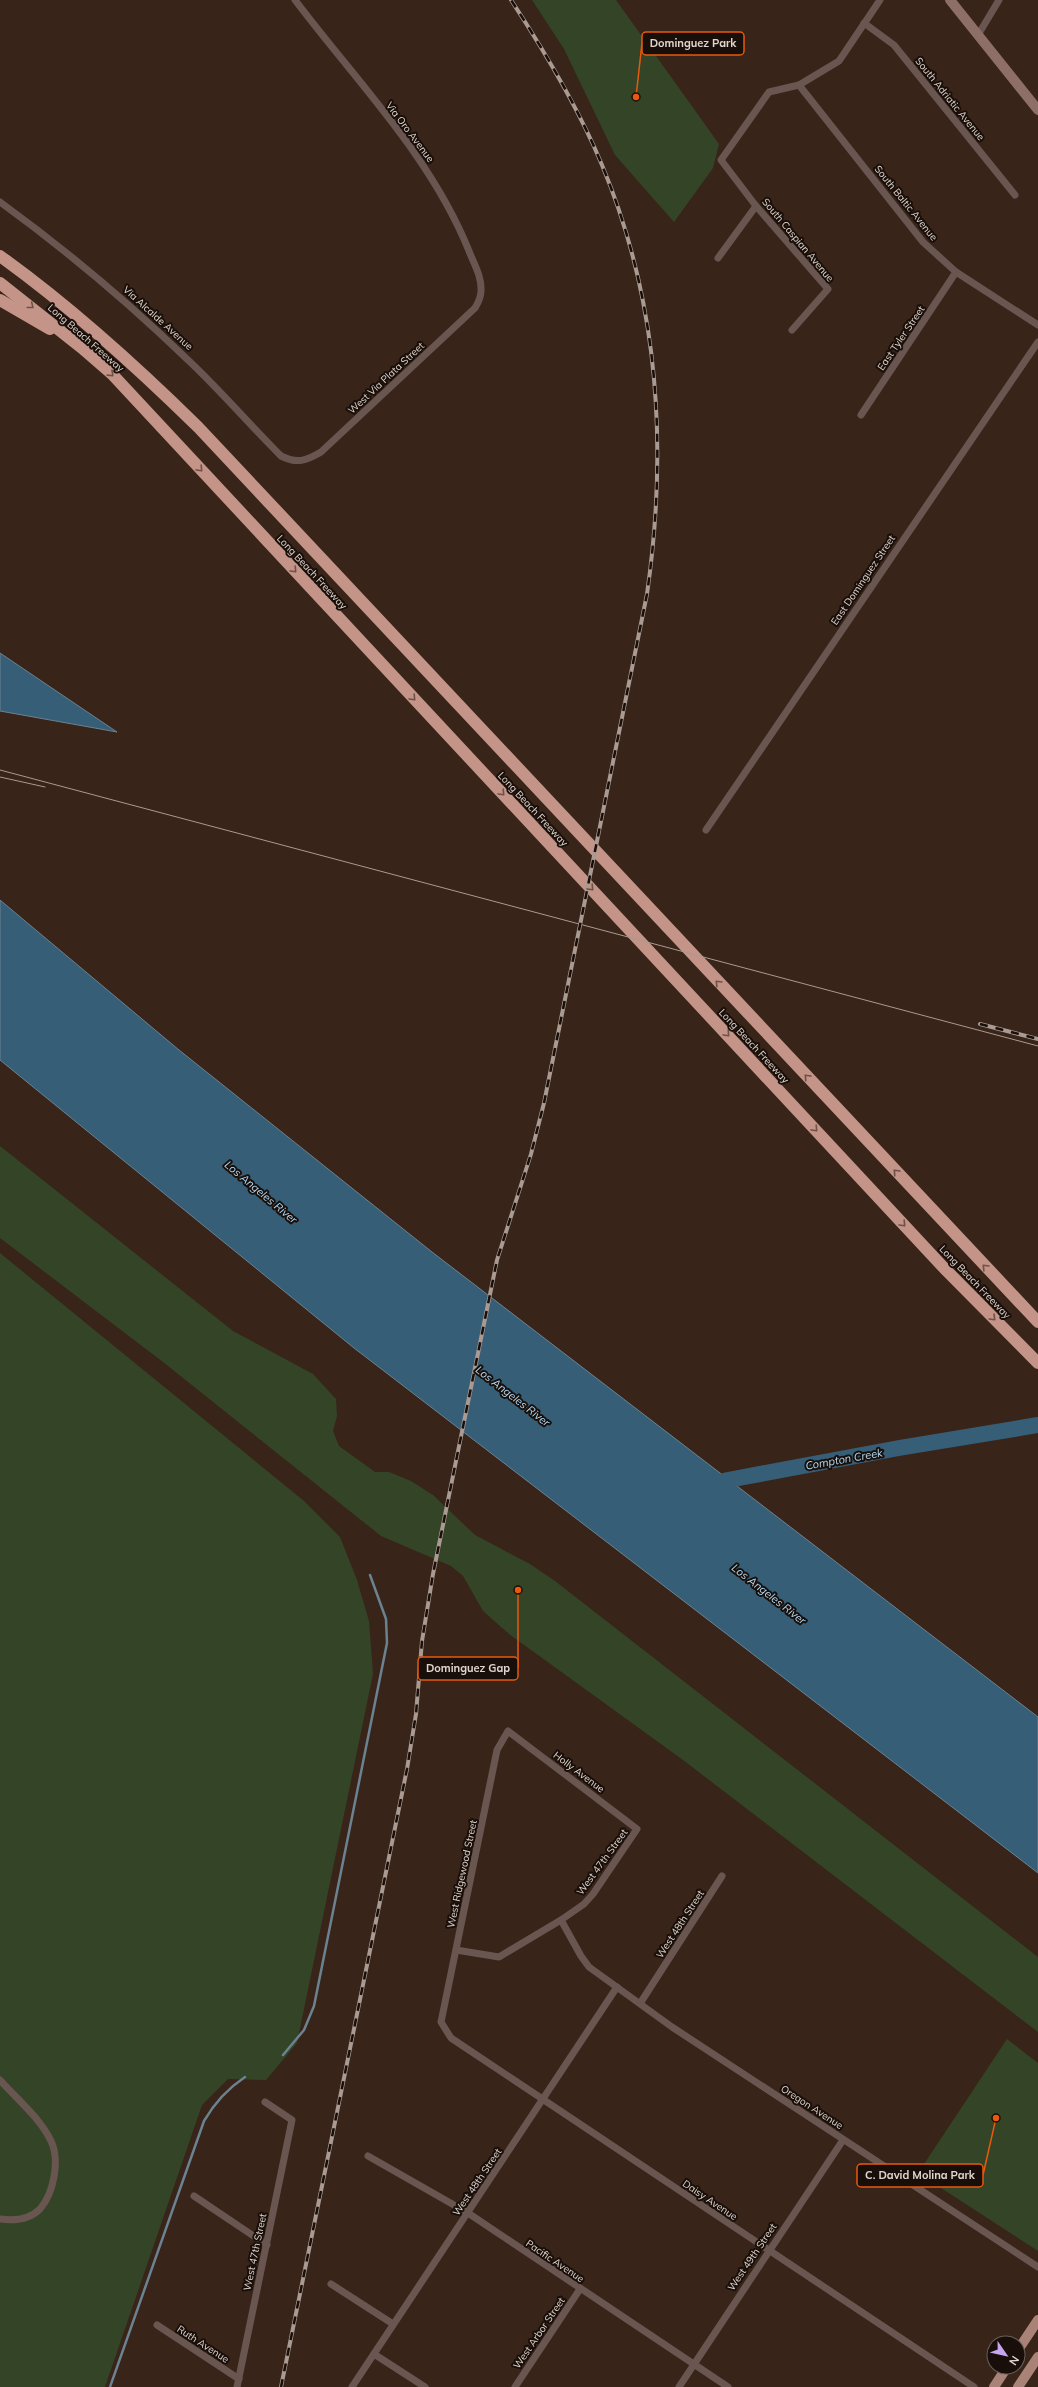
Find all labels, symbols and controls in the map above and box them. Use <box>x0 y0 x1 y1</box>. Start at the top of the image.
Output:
callout: Dominguez Park <box>642 32 744 55</box>
text: Dominguez Park <box>650 36 737 50</box>
street label: South Adriatic Avenue <box>912 55 988 143</box>
street label: Via Oro Avenue <box>383 99 437 165</box>
street label: South Baltic Avenue <box>872 163 940 243</box>
street label: South Caspian Avenue <box>759 196 837 284</box>
street label: Via Alcalde Avenue <box>120 283 196 353</box>
street label: Long Beach Freeway <box>45 301 127 375</box>
one-way arrow <box>26 302 33 309</box>
street label: East Tyler Street <box>875 303 928 373</box>
street label: West Via Plata Street <box>345 339 427 417</box>
one-way arrow <box>106 369 114 377</box>
one-way arrow <box>195 464 202 472</box>
street label: Long Beach Freeway <box>274 532 350 612</box>
street label: East Dominguez Street <box>828 532 898 627</box>
one-way arrow <box>289 566 296 573</box>
one-way arrow <box>408 693 416 701</box>
street label: Long Beach Freeway <box>495 769 571 849</box>
one-way arrow <box>497 788 505 796</box>
one-way arrow <box>586 883 593 891</box>
one-way arrow <box>715 980 723 988</box>
street label: Long Beach Freeway <box>716 1006 792 1086</box>
one-way arrow <box>722 1029 730 1037</box>
one-way arrow <box>805 1074 812 1082</box>
one-way arrow <box>810 1124 818 1132</box>
water label: Los Angeles River <box>222 1158 301 1227</box>
one-way arrow <box>893 1169 901 1177</box>
one-way arrow <box>899 1219 906 1227</box>
street label: Long Beach Freeway <box>937 1243 1014 1322</box>
one-way arrow <box>983 1264 990 1272</box>
one-way arrow <box>988 1313 996 1321</box>
water label: Los Angeles River <box>473 1363 554 1430</box>
water label: Compton Creek <box>804 1445 884 1473</box>
water label: Los Angeles River <box>729 1561 810 1628</box>
callout: Dominguez Gap <box>418 1657 518 1680</box>
text: Dominguez Gap <box>426 1661 510 1675</box>
street label: Holly Avenue <box>551 1748 607 1796</box>
street label: West Ridgewood Street <box>444 1818 480 1929</box>
street label: West 47th Street <box>574 1826 631 1898</box>
street label: West 48th Street <box>653 1887 707 1961</box>
street label: Oregon Avenue <box>778 2082 846 2132</box>
street label: West 48th Street <box>450 2145 505 2218</box>
callout: C. David Molina Park <box>857 2164 983 2187</box>
text: C. David Molina Park <box>865 2168 976 2182</box>
street label: Daisy Avenue <box>680 2177 740 2223</box>
street label: West 47th Street <box>240 2212 270 2292</box>
street label: West 49th Street <box>725 2220 780 2293</box>
street label: Pacific Avenue <box>523 2237 587 2285</box>
street label: West Arbor Street <box>510 2294 568 2371</box>
street label: Ruth Avenue <box>175 2322 231 2366</box>
north arrow <box>986 2335 1026 2375</box>
text: N <box>1006 2353 1022 2368</box>

